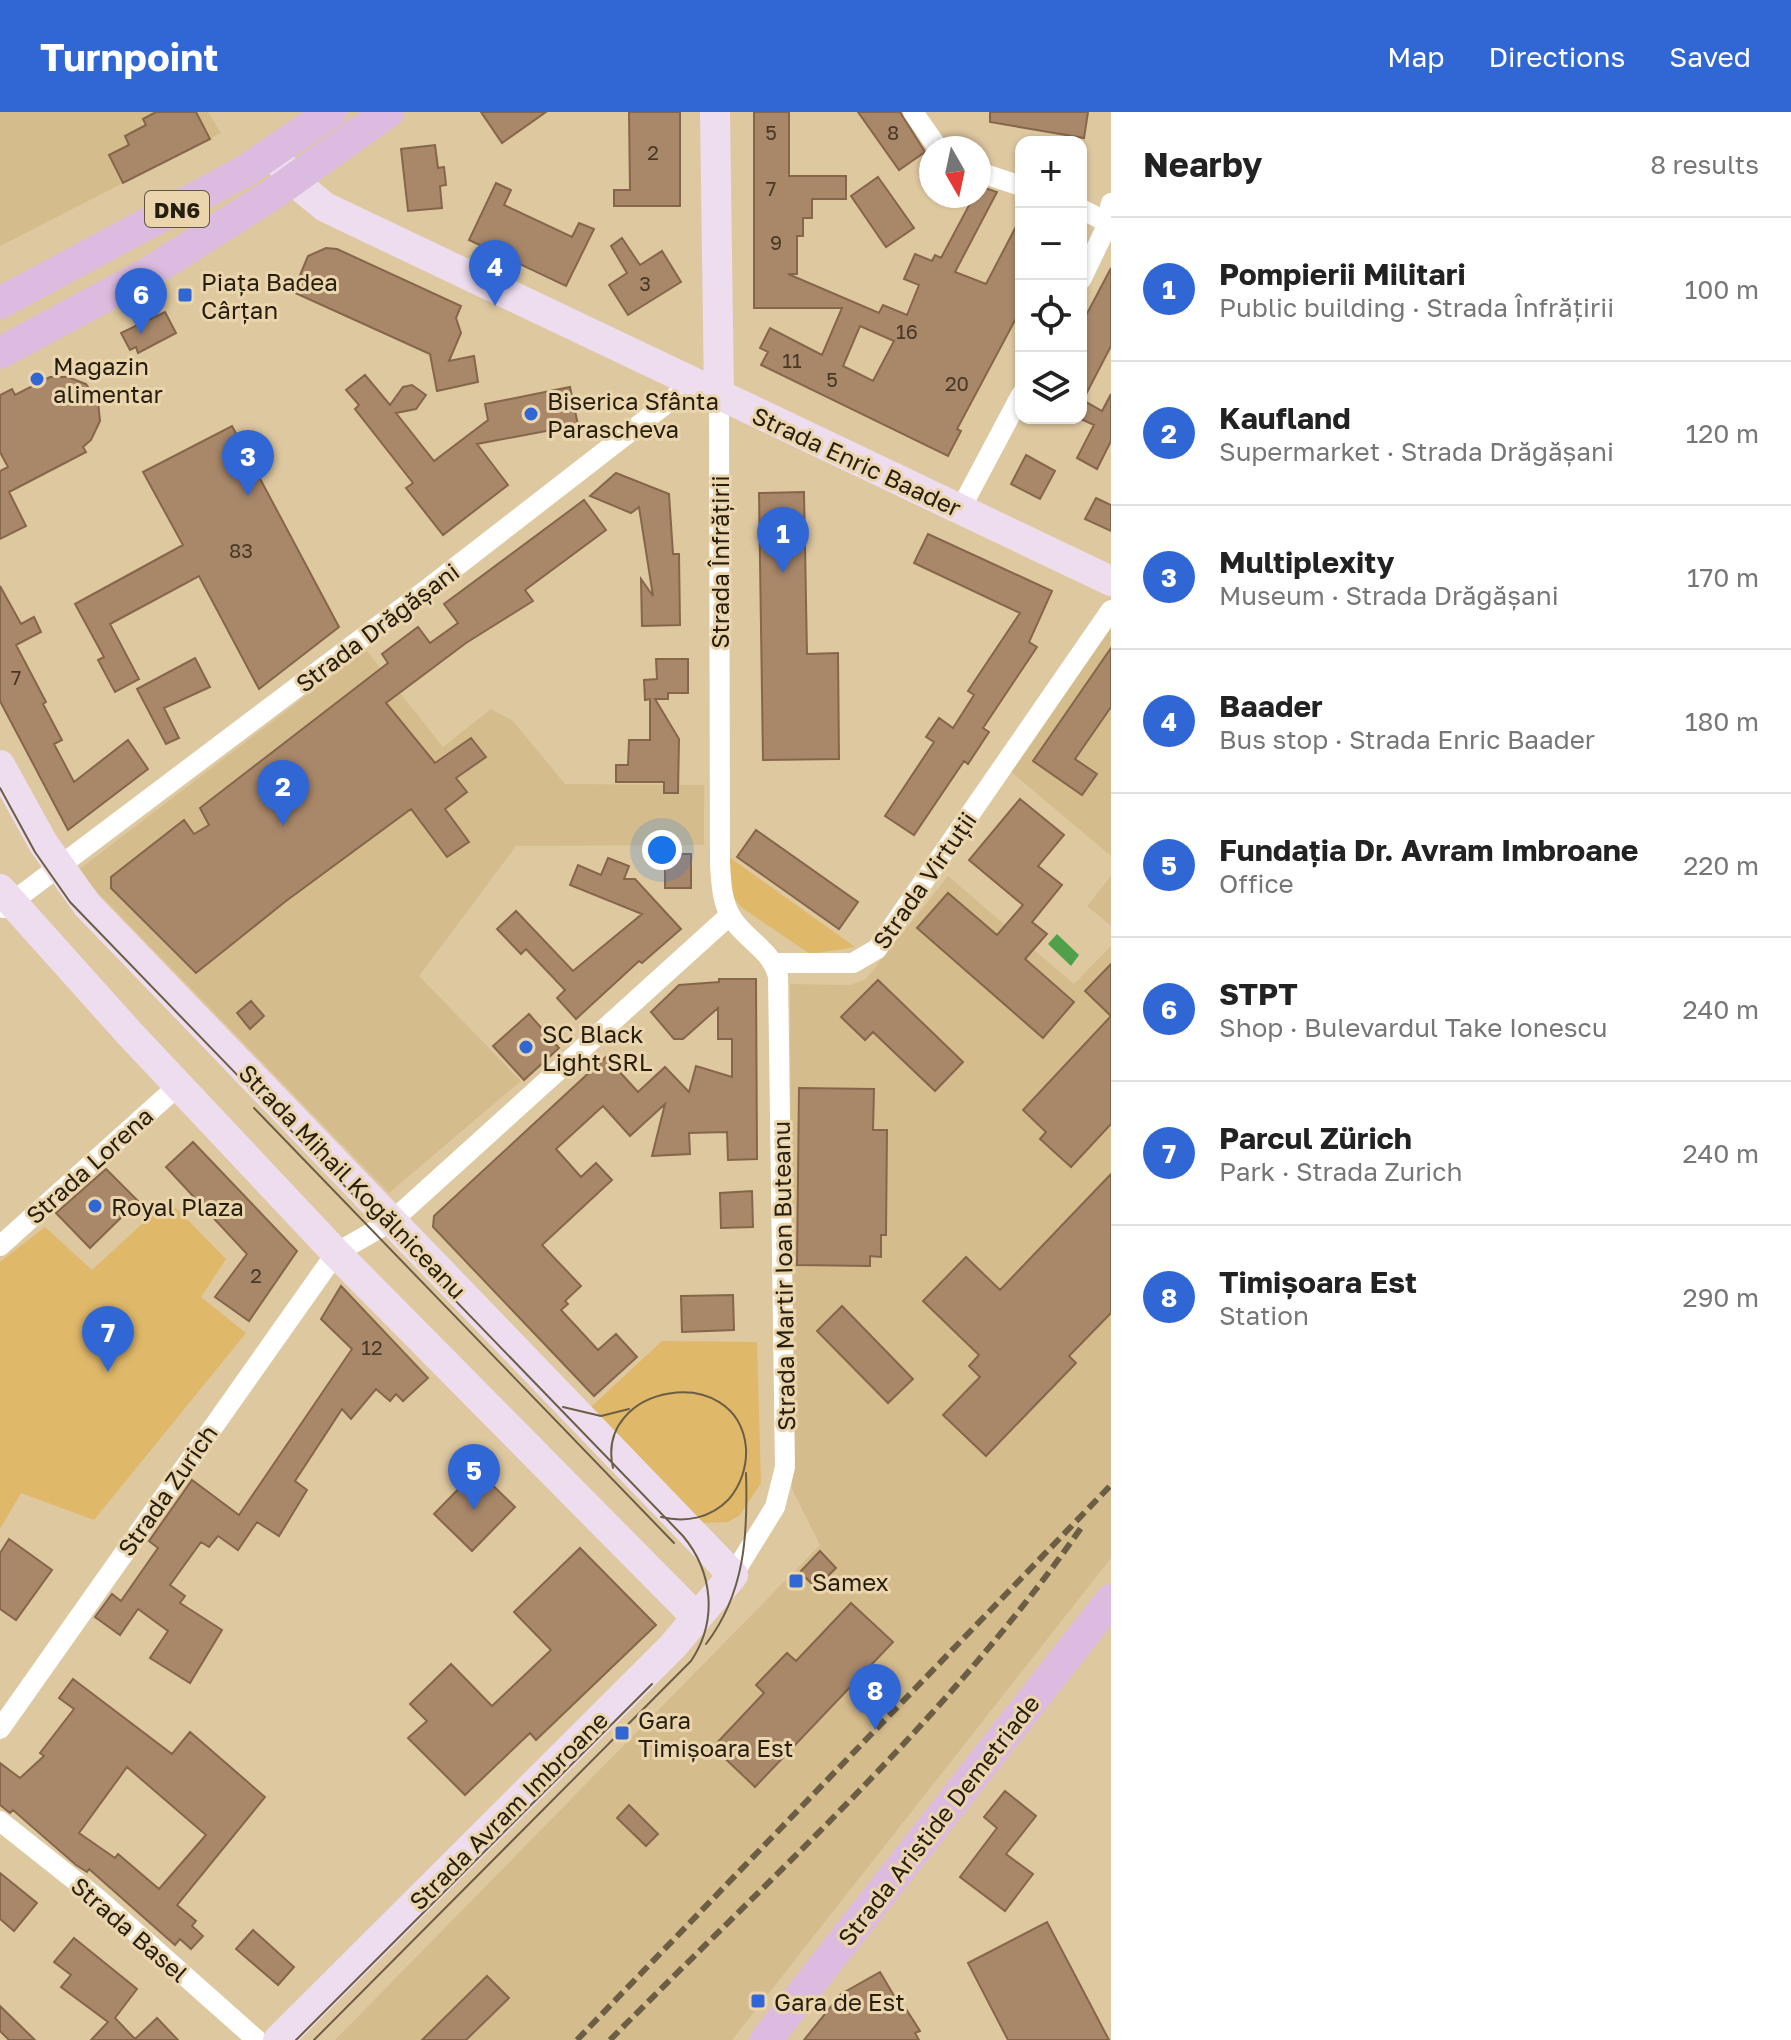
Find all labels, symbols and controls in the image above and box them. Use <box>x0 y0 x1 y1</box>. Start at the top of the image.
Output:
text: Turnpoint <box>40 34 218 79</box>
text: Map <box>1387 40 1444 73</box>
text: Directions <box>1488 40 1625 73</box>
text: Saved <box>1669 40 1751 73</box>
house number: 5 <box>765 120 777 144</box>
house number: 8 <box>887 120 899 144</box>
north arrow <box>919 136 991 208</box>
map controls <box>1015 136 1087 424</box>
button: + <box>1015 136 1087 208</box>
house number: 2 <box>647 140 659 164</box>
text: Nearby <box>1143 144 1263 184</box>
text: 8 results <box>1650 149 1759 180</box>
house number: 7 <box>766 176 776 200</box>
road number: DN6 <box>145 191 209 227</box>
button: − <box>1015 208 1087 280</box>
house number: 9 <box>770 230 782 254</box>
pin: 4 <box>469 240 521 306</box>
text: Pompierii Militari <box>1219 256 1466 292</box>
place label: Piața Badea Cârțan <box>201 267 338 325</box>
pin: 6 <box>115 268 167 334</box>
house number: 3 <box>639 271 651 295</box>
text: 1 <box>1162 274 1176 305</box>
text: 100 m <box>1685 274 1759 305</box>
button: locate <box>1015 280 1087 352</box>
marker: Piața Badea Cârțan <box>176 286 194 304</box>
text: Public building · Strada Înfrățirii <box>1219 292 1614 323</box>
house number: 16 <box>896 319 918 343</box>
house number: 11 <box>782 348 802 372</box>
place label: Magazin alimentar <box>53 351 163 408</box>
button: layers <box>1015 352 1087 424</box>
house number: 5 <box>826 367 838 391</box>
marker: Magazin alimentar <box>28 370 46 388</box>
house number: 20 <box>945 371 969 395</box>
place label: Biserica Sfânta Parascheva <box>547 386 719 443</box>
street label: Strada Enric Baader <box>748 400 966 522</box>
text: Kaufland <box>1219 400 1351 436</box>
marker: Biserica Sfânta Parascheva <box>522 405 540 423</box>
text: 2 <box>1161 418 1177 449</box>
text: 120 m <box>1686 418 1759 449</box>
pin: 3 <box>222 430 274 496</box>
text: Supermarket · Strada Drăgășani <box>1219 436 1614 467</box>
street label: Strada Înfrățirii <box>705 475 735 649</box>
pin: 1 <box>757 507 809 573</box>
house number: 83 <box>229 538 253 562</box>
text: Multiplexity <box>1219 544 1395 580</box>
street label: Strada Drăgășani <box>290 556 465 699</box>
text: 3 <box>1161 562 1177 593</box>
text: 170 m <box>1687 562 1759 593</box>
text: Museum · Strada Drăgășani <box>1219 580 1559 611</box>
house number: 7 <box>11 665 21 689</box>
text: Baader <box>1219 688 1323 724</box>
text: 4 <box>1161 706 1177 737</box>
text: 180 m <box>1685 706 1759 737</box>
text: Bus stop · Strada Enric Baader <box>1219 724 1595 755</box>
pin: 2 <box>257 760 309 826</box>
street label: Strada Virtuții <box>866 806 983 955</box>
your location <box>642 830 682 870</box>
text: Fundația Dr. Avram Imbroane <box>1219 832 1639 868</box>
text: 5 <box>1161 850 1177 881</box>
text: 220 m <box>1683 850 1759 881</box>
text: Office <box>1219 868 1294 899</box>
text: STPT <box>1219 976 1298 1012</box>
text: 6 <box>1161 994 1177 1025</box>
text: 240 m <box>1682 994 1759 1025</box>
text: Shop · Bulevardul Take Ionescu <box>1219 1012 1607 1043</box>
place label: SC Black Light SRL <box>542 1019 653 1076</box>
marker: SC Black Light SRL <box>517 1038 535 1056</box>
street label: Strada Mihail Kogălniceanu <box>233 1058 473 1304</box>
street label: Strada Lorena <box>20 1100 158 1230</box>
text: Parcul Zürich <box>1219 1120 1412 1156</box>
street label: Strada Martir Ioan Buteanu <box>766 1121 800 1431</box>
text: 7 <box>1162 1138 1176 1169</box>
text: 240 m <box>1682 1138 1759 1169</box>
text: Park · Strada Zurich <box>1219 1156 1462 1187</box>
place label: Royal Plaza <box>111 1192 244 1221</box>
marker: Royal Plaza <box>86 1197 104 1215</box>
house number: 2 <box>250 1263 262 1287</box>
text: Timișoara Est <box>1219 1264 1417 1300</box>
text: 8 <box>1161 1282 1177 1313</box>
text: 290 m <box>1683 1282 1759 1313</box>
text: Station <box>1219 1300 1309 1331</box>
pin: 7 <box>82 1306 134 1372</box>
house number: 12 <box>361 1335 383 1359</box>
street label: Strada Zurich <box>111 1419 223 1561</box>
pin: 5 <box>448 1444 500 1510</box>
place label: Samex <box>812 1567 889 1596</box>
marker: Samex <box>787 1572 805 1590</box>
pin: 8 <box>849 1664 901 1730</box>
street label: Strada Aristide Demetriade <box>831 1689 1045 1951</box>
street label: Strada Avram Imbroane <box>403 1705 613 1915</box>
place label: Gara Timișoara Est <box>638 1705 793 1763</box>
marker: Gara Timișoara Est <box>613 1724 631 1742</box>
street label: Strada Basel <box>66 1870 194 1988</box>
place label: Gara de Est <box>774 1987 905 2016</box>
marker: Gara de Est <box>749 1992 767 2010</box>

